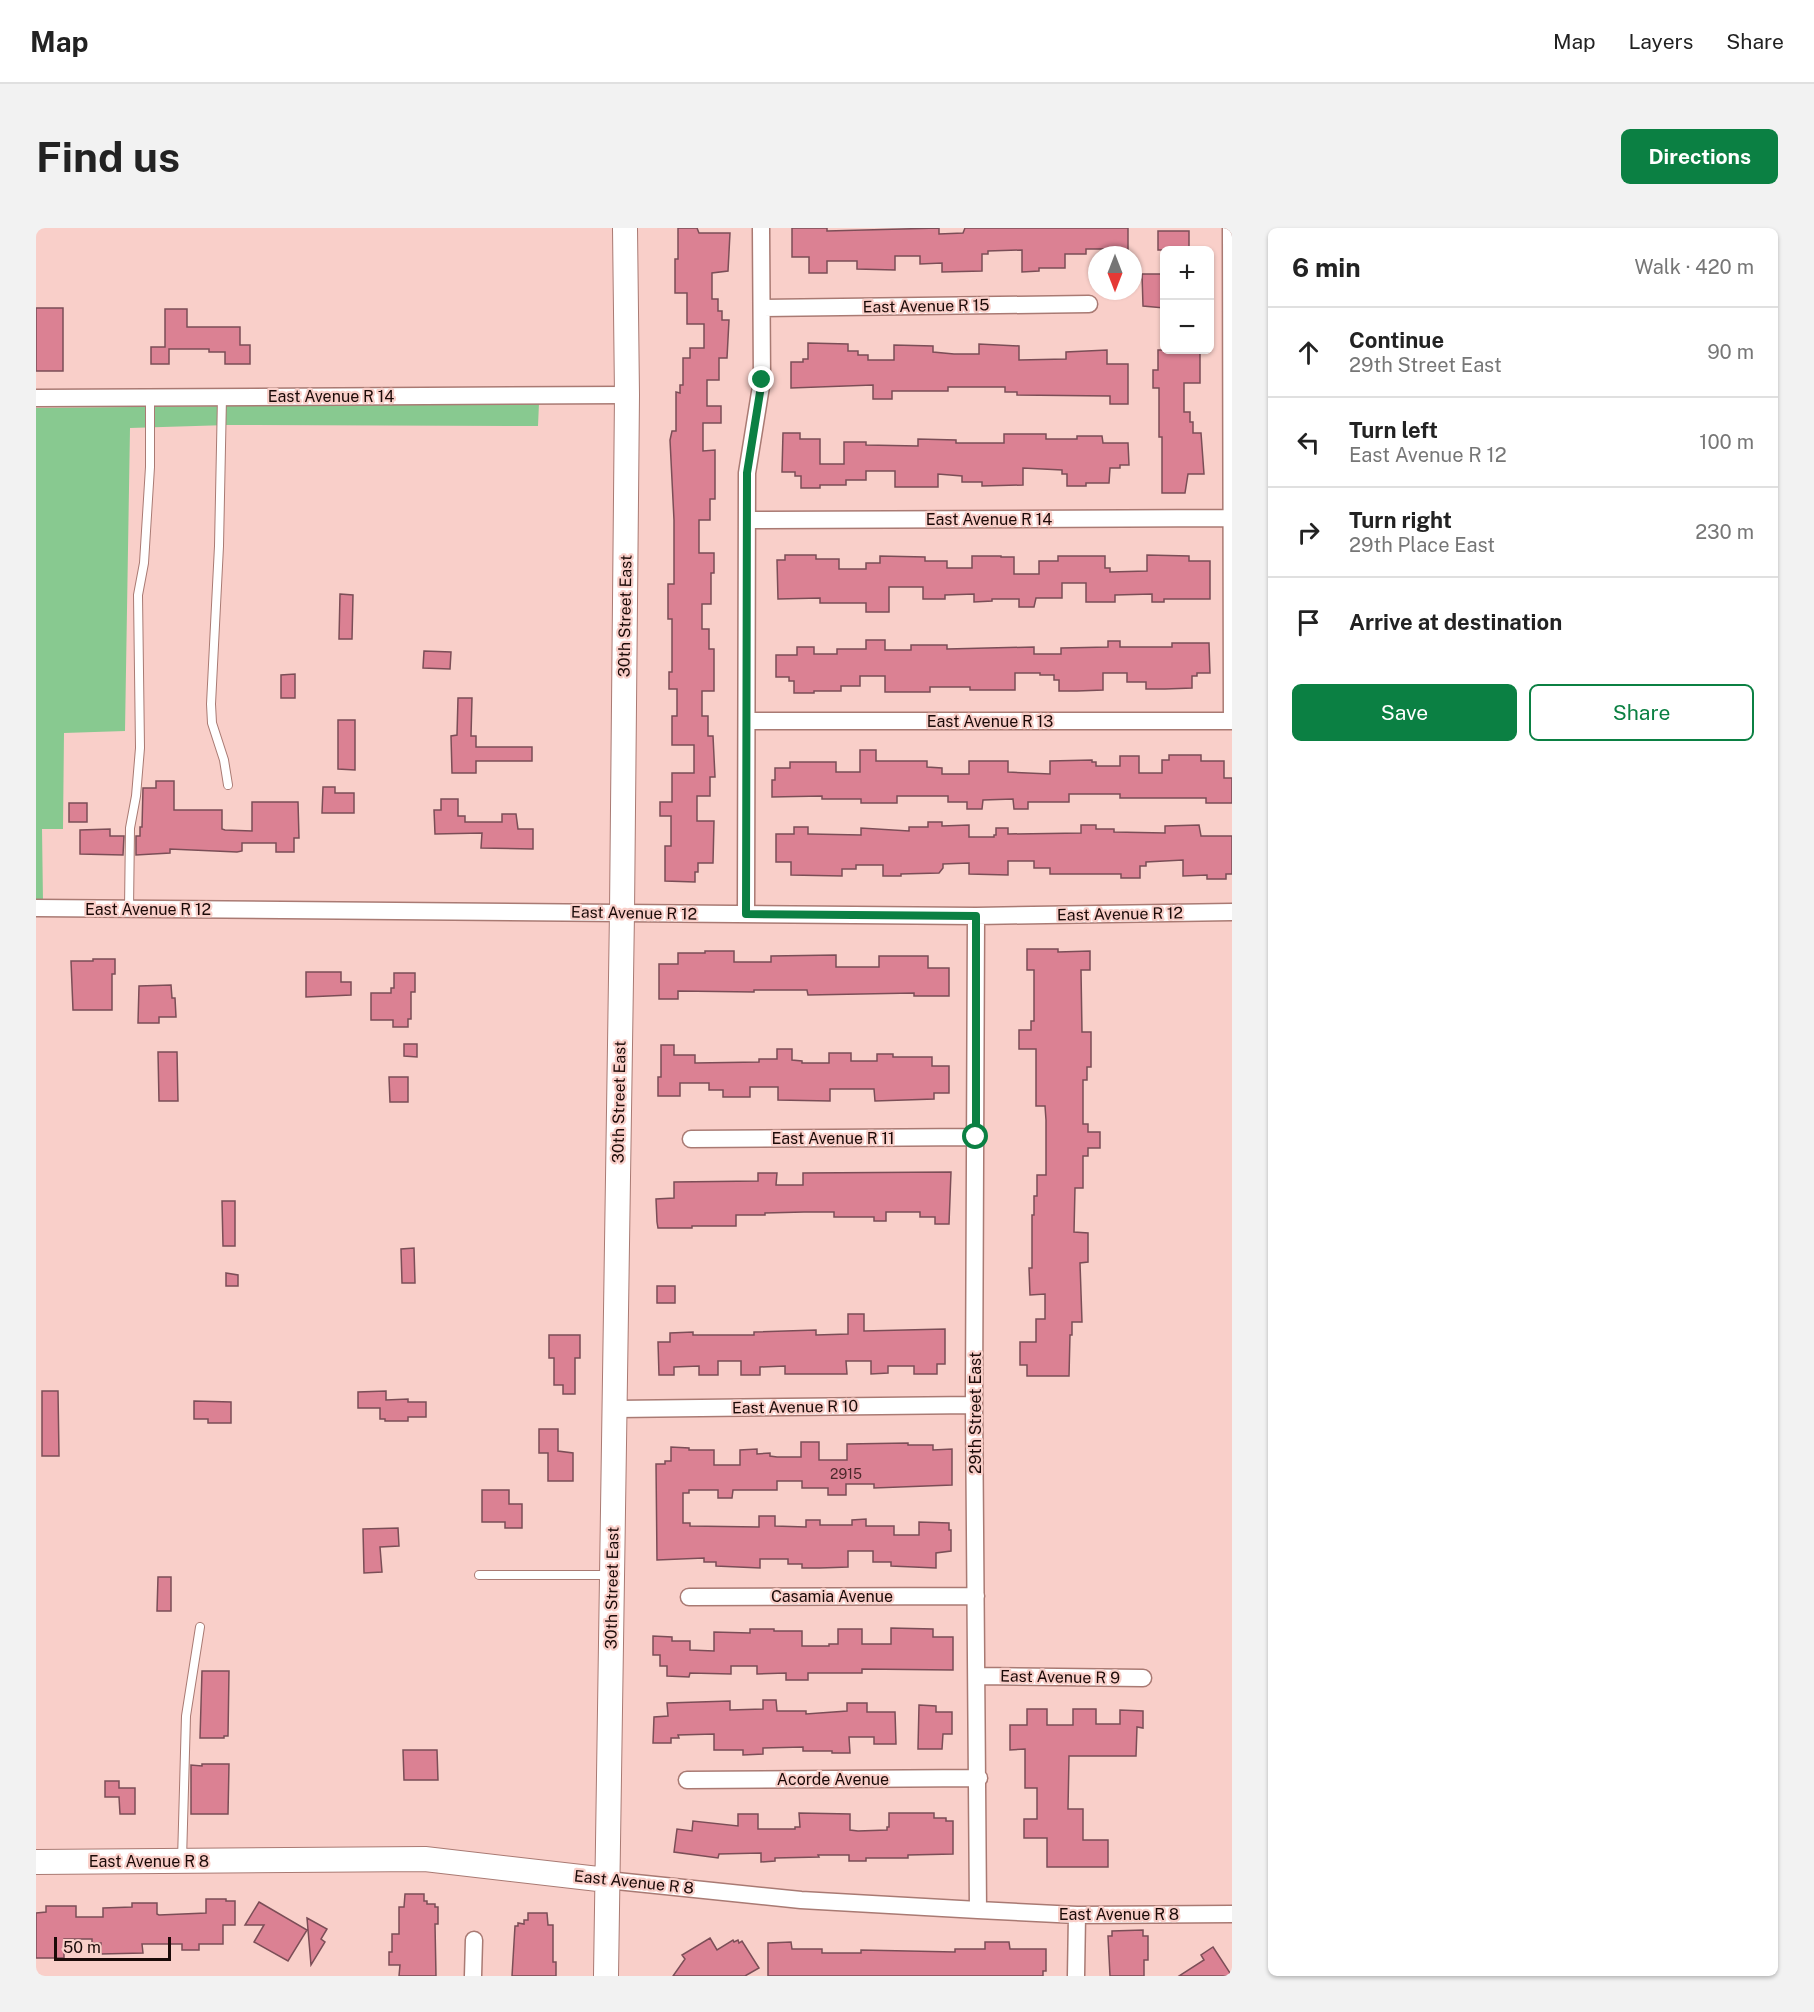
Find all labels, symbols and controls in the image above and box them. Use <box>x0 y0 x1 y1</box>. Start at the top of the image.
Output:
text: Map <box>30 25 89 58</box>
text: Map <box>1553 29 1596 54</box>
text: Layers <box>1629 29 1693 54</box>
text: Share <box>1726 29 1784 54</box>
button: Directions <box>1621 129 1778 184</box>
text: Find us <box>36 132 180 181</box>
north arrow <box>1088 246 1142 300</box>
map controls <box>1160 246 1214 354</box>
button: + <box>1160 246 1214 300</box>
text: 6 min <box>1292 252 1361 283</box>
text: Walk · 420 m <box>1634 255 1754 279</box>
street label: East Avenue R 15 <box>862 295 990 317</box>
button: − <box>1160 300 1214 354</box>
text: Continue <box>1349 327 1444 353</box>
icon: ahead <box>1292 336 1325 369</box>
text: 90 m <box>1707 340 1754 364</box>
text: 29th Street East <box>1349 353 1502 377</box>
route end <box>748 366 774 392</box>
street label: East Avenue R 14 <box>268 387 394 406</box>
text: Turn left <box>1349 417 1438 443</box>
icon: left <box>1292 426 1325 459</box>
text: 100 m <box>1699 430 1754 454</box>
text: East Avenue R 12 <box>1349 443 1507 467</box>
text: Turn right <box>1349 507 1452 533</box>
street label: East Avenue R 14 <box>926 510 1052 529</box>
icon: right <box>1292 516 1325 549</box>
text: 230 m <box>1695 520 1754 544</box>
text: 29th Place East <box>1349 533 1495 557</box>
street label: 30th Street East <box>614 555 636 677</box>
icon: arrive <box>1292 606 1325 639</box>
text: Arrive at destination <box>1349 609 1562 635</box>
button: Save <box>1292 684 1517 741</box>
button: Share <box>1529 684 1754 741</box>
street label: East Avenue R 13 <box>927 712 1053 731</box>
street label: East Avenue R 12 <box>85 900 211 919</box>
street label: East Avenue R 12 <box>571 902 697 924</box>
street label: East Avenue R 12 <box>1057 903 1183 925</box>
street label: 30th Street East <box>608 1041 630 1163</box>
route start <box>962 1123 988 1149</box>
street label: East Avenue R 11 <box>771 1129 895 1148</box>
street label: 29th Street East <box>966 1352 985 1474</box>
street label: East Avenue R 10 <box>732 1396 859 1418</box>
house number: 2915 <box>830 1466 862 1482</box>
street label: 30th Street East <box>601 1527 623 1649</box>
street label: Casamia Avenue <box>771 1587 893 1606</box>
street label: East Avenue R 9 <box>1000 1666 1120 1688</box>
street label: Acorde Avenue <box>777 1770 889 1789</box>
street label: East Avenue R 8 <box>89 1852 209 1871</box>
street label: East Avenue R 8 <box>573 1866 695 1898</box>
street label: East Avenue R 8 <box>1059 1905 1179 1924</box>
scale bar <box>54 1934 171 1962</box>
text: 50 m <box>63 1938 101 1957</box>

